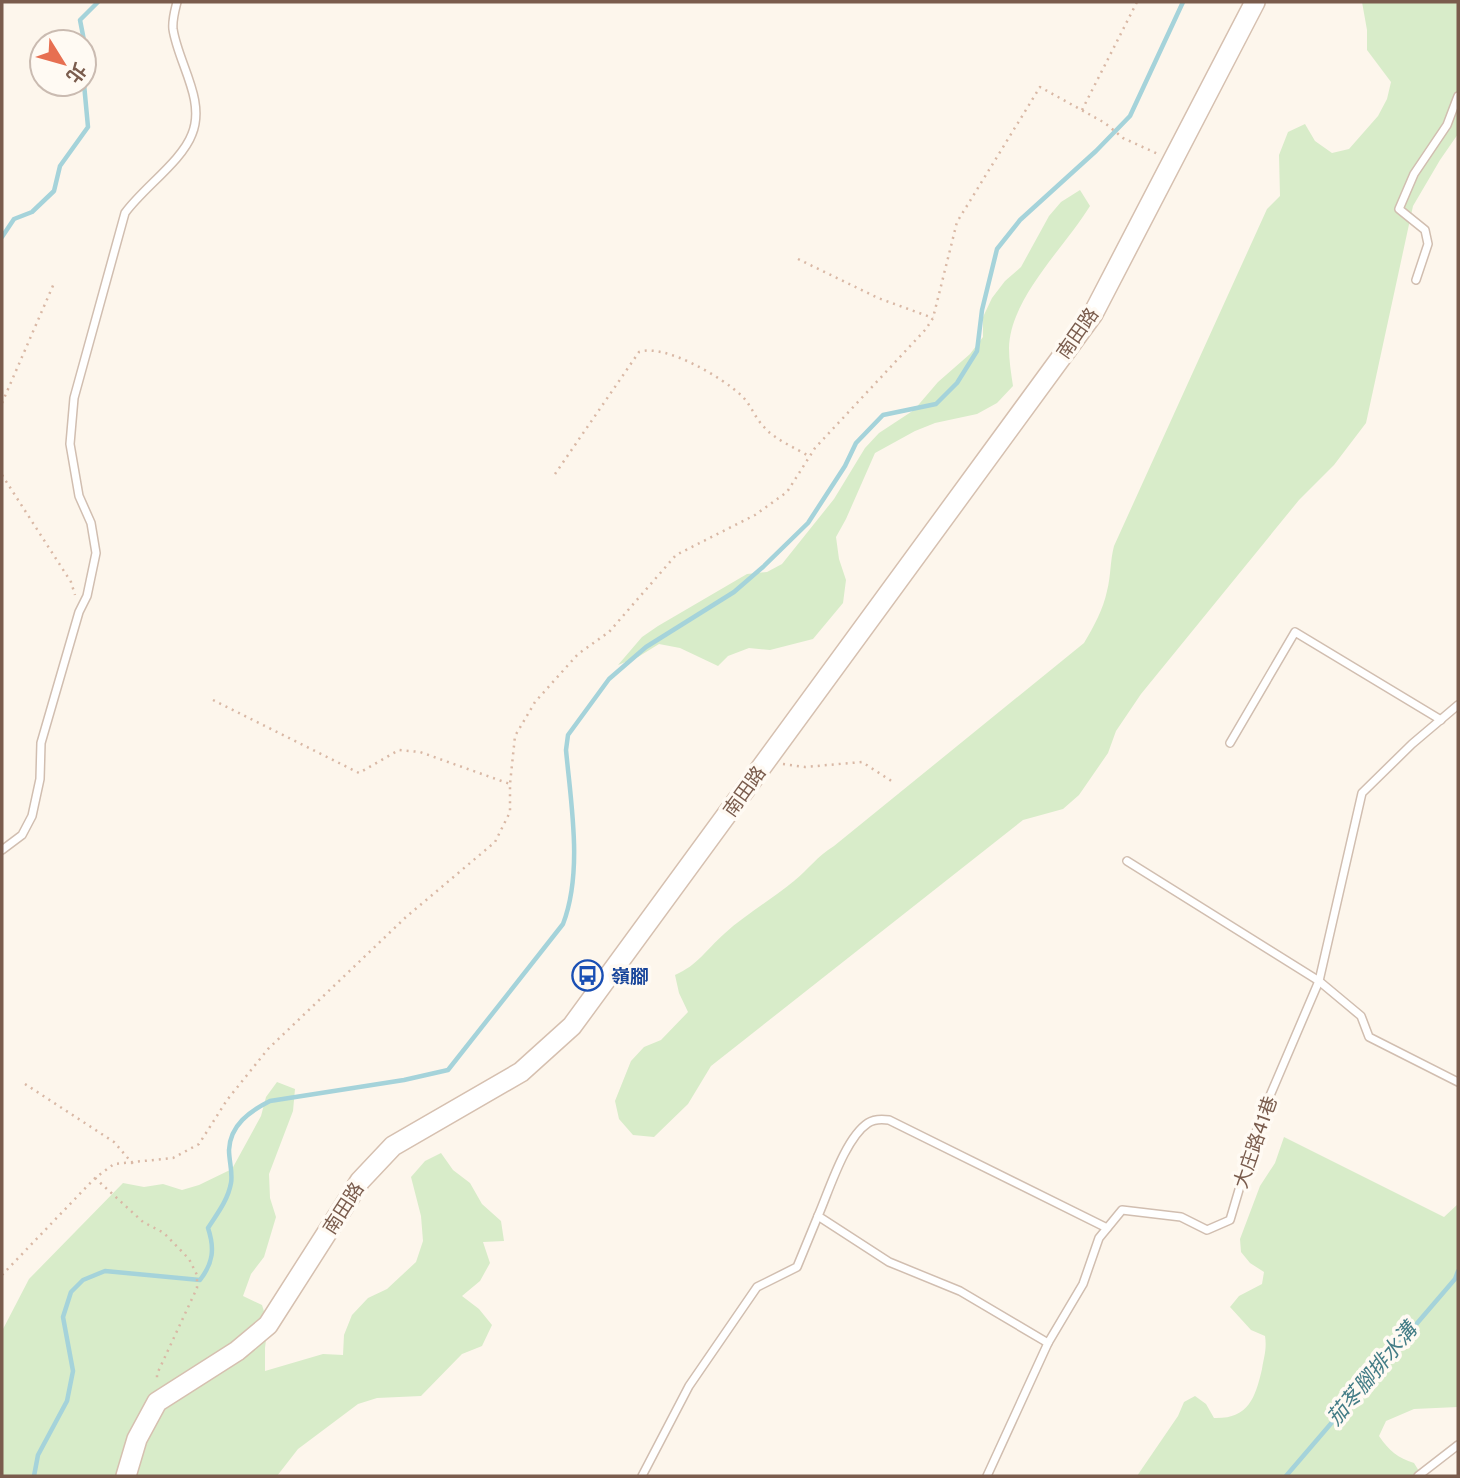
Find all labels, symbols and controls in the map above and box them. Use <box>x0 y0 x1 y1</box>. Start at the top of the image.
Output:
north arrow <box>28 28 98 98</box>
text: 北 <box>62 59 91 87</box>
street label: 南田路 <box>1052 303 1102 363</box>
street label: 南田路 <box>718 761 770 821</box>
bus stop icon: 嶺腳 <box>571 959 605 993</box>
place label: 嶺腳 <box>611 965 649 987</box>
street label: 大庄路41巷 <box>1229 1093 1281 1191</box>
street label: 南田路 <box>318 1178 368 1238</box>
water label: 茄苳腳排水溝 <box>1322 1315 1424 1430</box>

